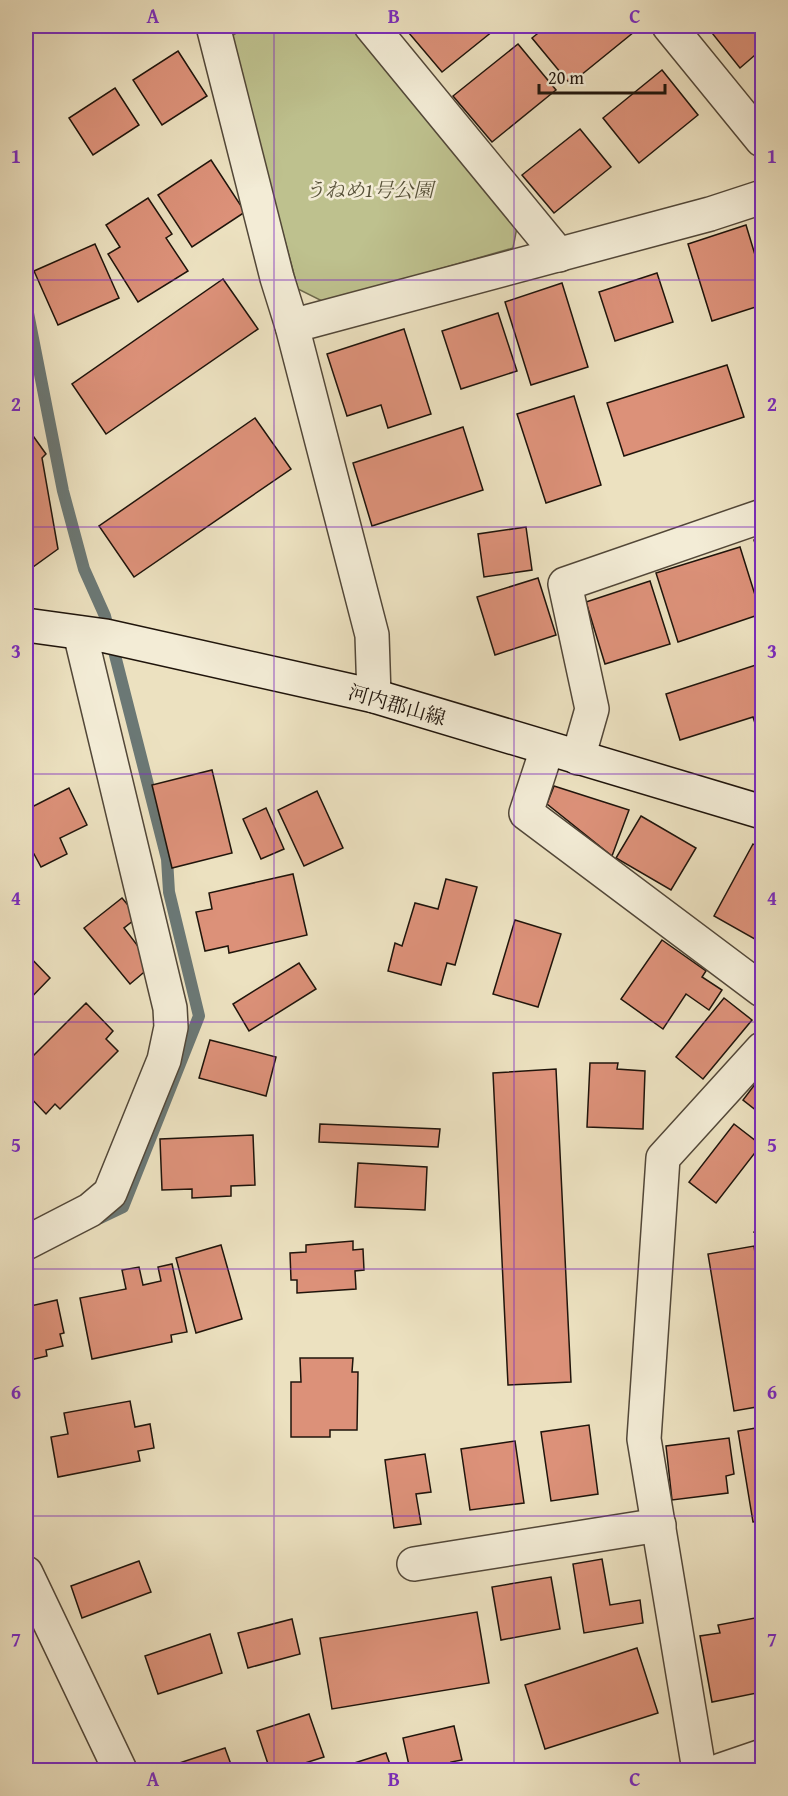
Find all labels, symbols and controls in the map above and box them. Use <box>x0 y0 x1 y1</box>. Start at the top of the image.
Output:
text: A <box>147 1 160 30</box>
text: B <box>388 1 400 30</box>
text: C <box>629 1 641 30</box>
scale bar <box>539 57 665 95</box>
text: 20 m <box>548 64 584 91</box>
text: 1 <box>11 141 21 170</box>
text: 1 <box>767 141 777 170</box>
park label: うねめ1号公園 <box>305 175 436 204</box>
text: 2 <box>11 389 21 418</box>
text: 2 <box>767 389 777 418</box>
text: 3 <box>11 636 21 665</box>
text: 3 <box>767 636 777 665</box>
street label: 河内郡山線 <box>345 677 449 732</box>
text: 4 <box>11 883 21 912</box>
text: 4 <box>767 883 777 912</box>
text: 5 <box>11 1130 21 1159</box>
text: 5 <box>767 1130 777 1159</box>
text: 6 <box>11 1377 21 1406</box>
text: 6 <box>767 1377 777 1406</box>
text: 7 <box>11 1624 21 1653</box>
text: 7 <box>767 1624 777 1653</box>
text: A <box>147 1764 160 1793</box>
text: B <box>388 1764 400 1793</box>
text: C <box>629 1764 641 1793</box>

